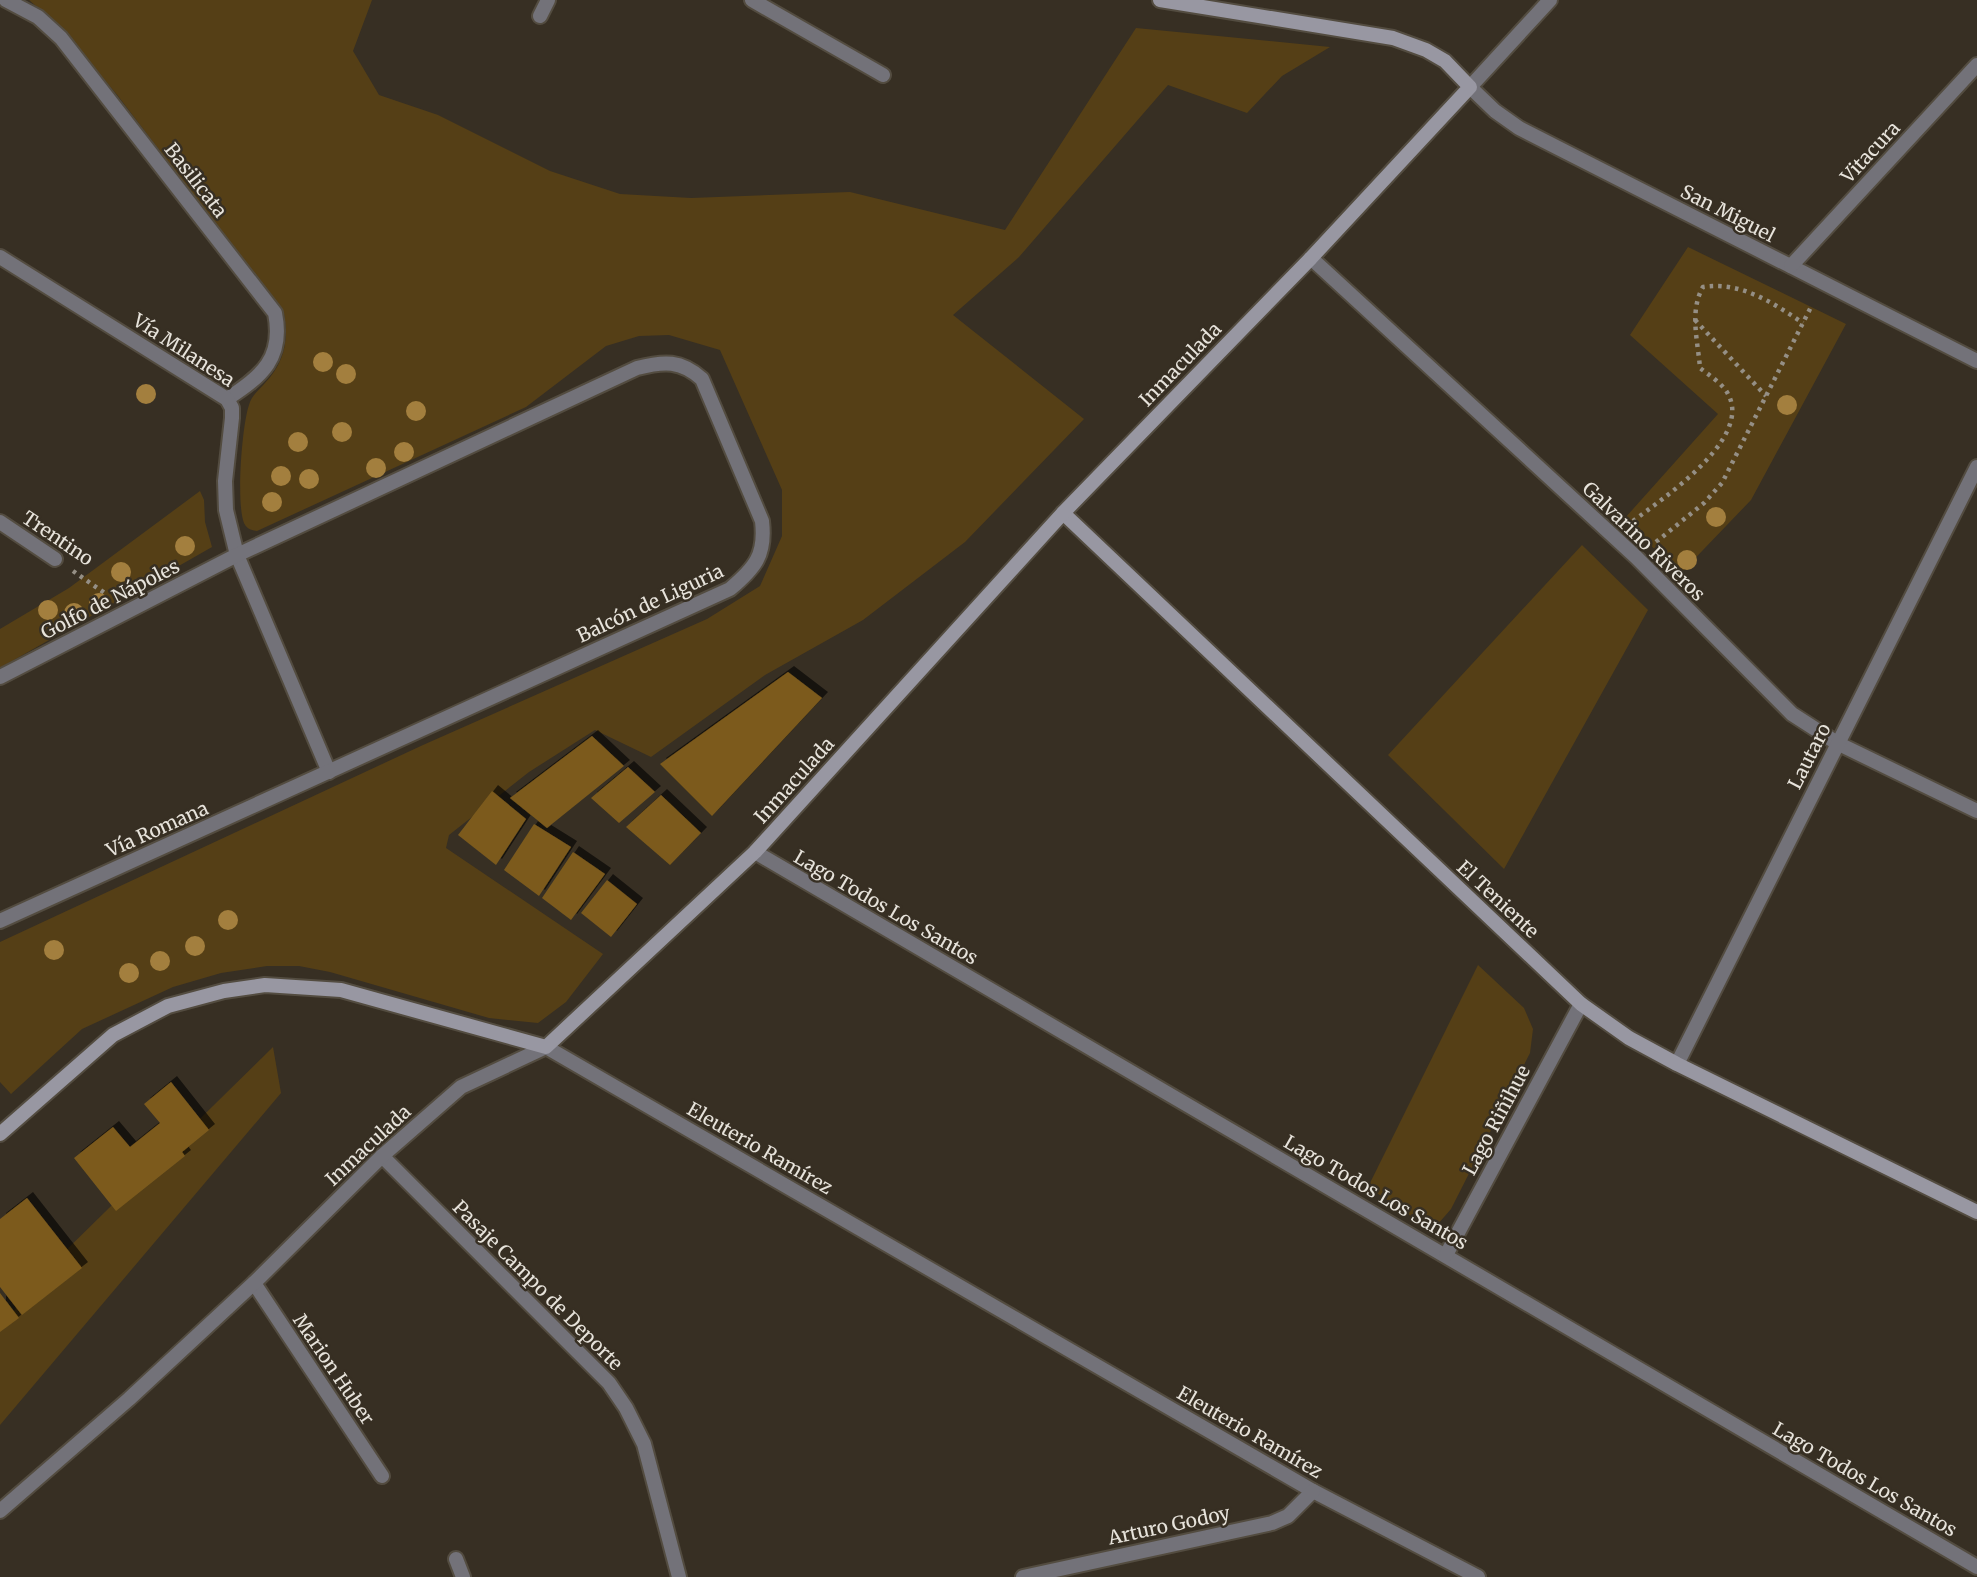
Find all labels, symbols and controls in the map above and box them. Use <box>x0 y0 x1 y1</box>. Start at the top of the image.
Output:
street label: Vitacura <box>1835 116 1905 189</box>
street label: Basilicata <box>159 138 233 222</box>
street label: San Miguel <box>1677 179 1779 247</box>
street label: Vía Milanesa <box>128 308 239 392</box>
street label: Inmaculada <box>1134 317 1226 411</box>
street label: Galvarino Riveros <box>1578 476 1710 606</box>
street label: Trentino <box>18 505 98 571</box>
street label: Golfo de Nápoles <box>37 554 183 644</box>
street label: Balcón de Liguria <box>573 559 727 647</box>
street label: Lautaro <box>1782 719 1836 793</box>
street label: Inmaculada <box>749 732 839 828</box>
street label: Vía Romana <box>101 796 212 863</box>
street label: Lago Todos Los Santos <box>790 845 982 969</box>
street label: El Teniente <box>1452 855 1544 943</box>
street label: Lago Riñihue <box>1457 1061 1535 1179</box>
street label: Eleuterio Ramírez <box>683 1097 837 1199</box>
street label: Inmaculada <box>320 1099 416 1191</box>
street label: Lago Todos Los Santos <box>1280 1130 1472 1254</box>
street label: Pasaje Campo de Deporte <box>448 1195 628 1375</box>
street label: Marion Huber <box>288 1309 380 1429</box>
street label: Eleuterio Ramírez <box>1173 1381 1327 1483</box>
street label: Lago Todos Los Santos <box>1769 1417 1961 1541</box>
street label: Arturo Godoy <box>1105 1500 1232 1550</box>

